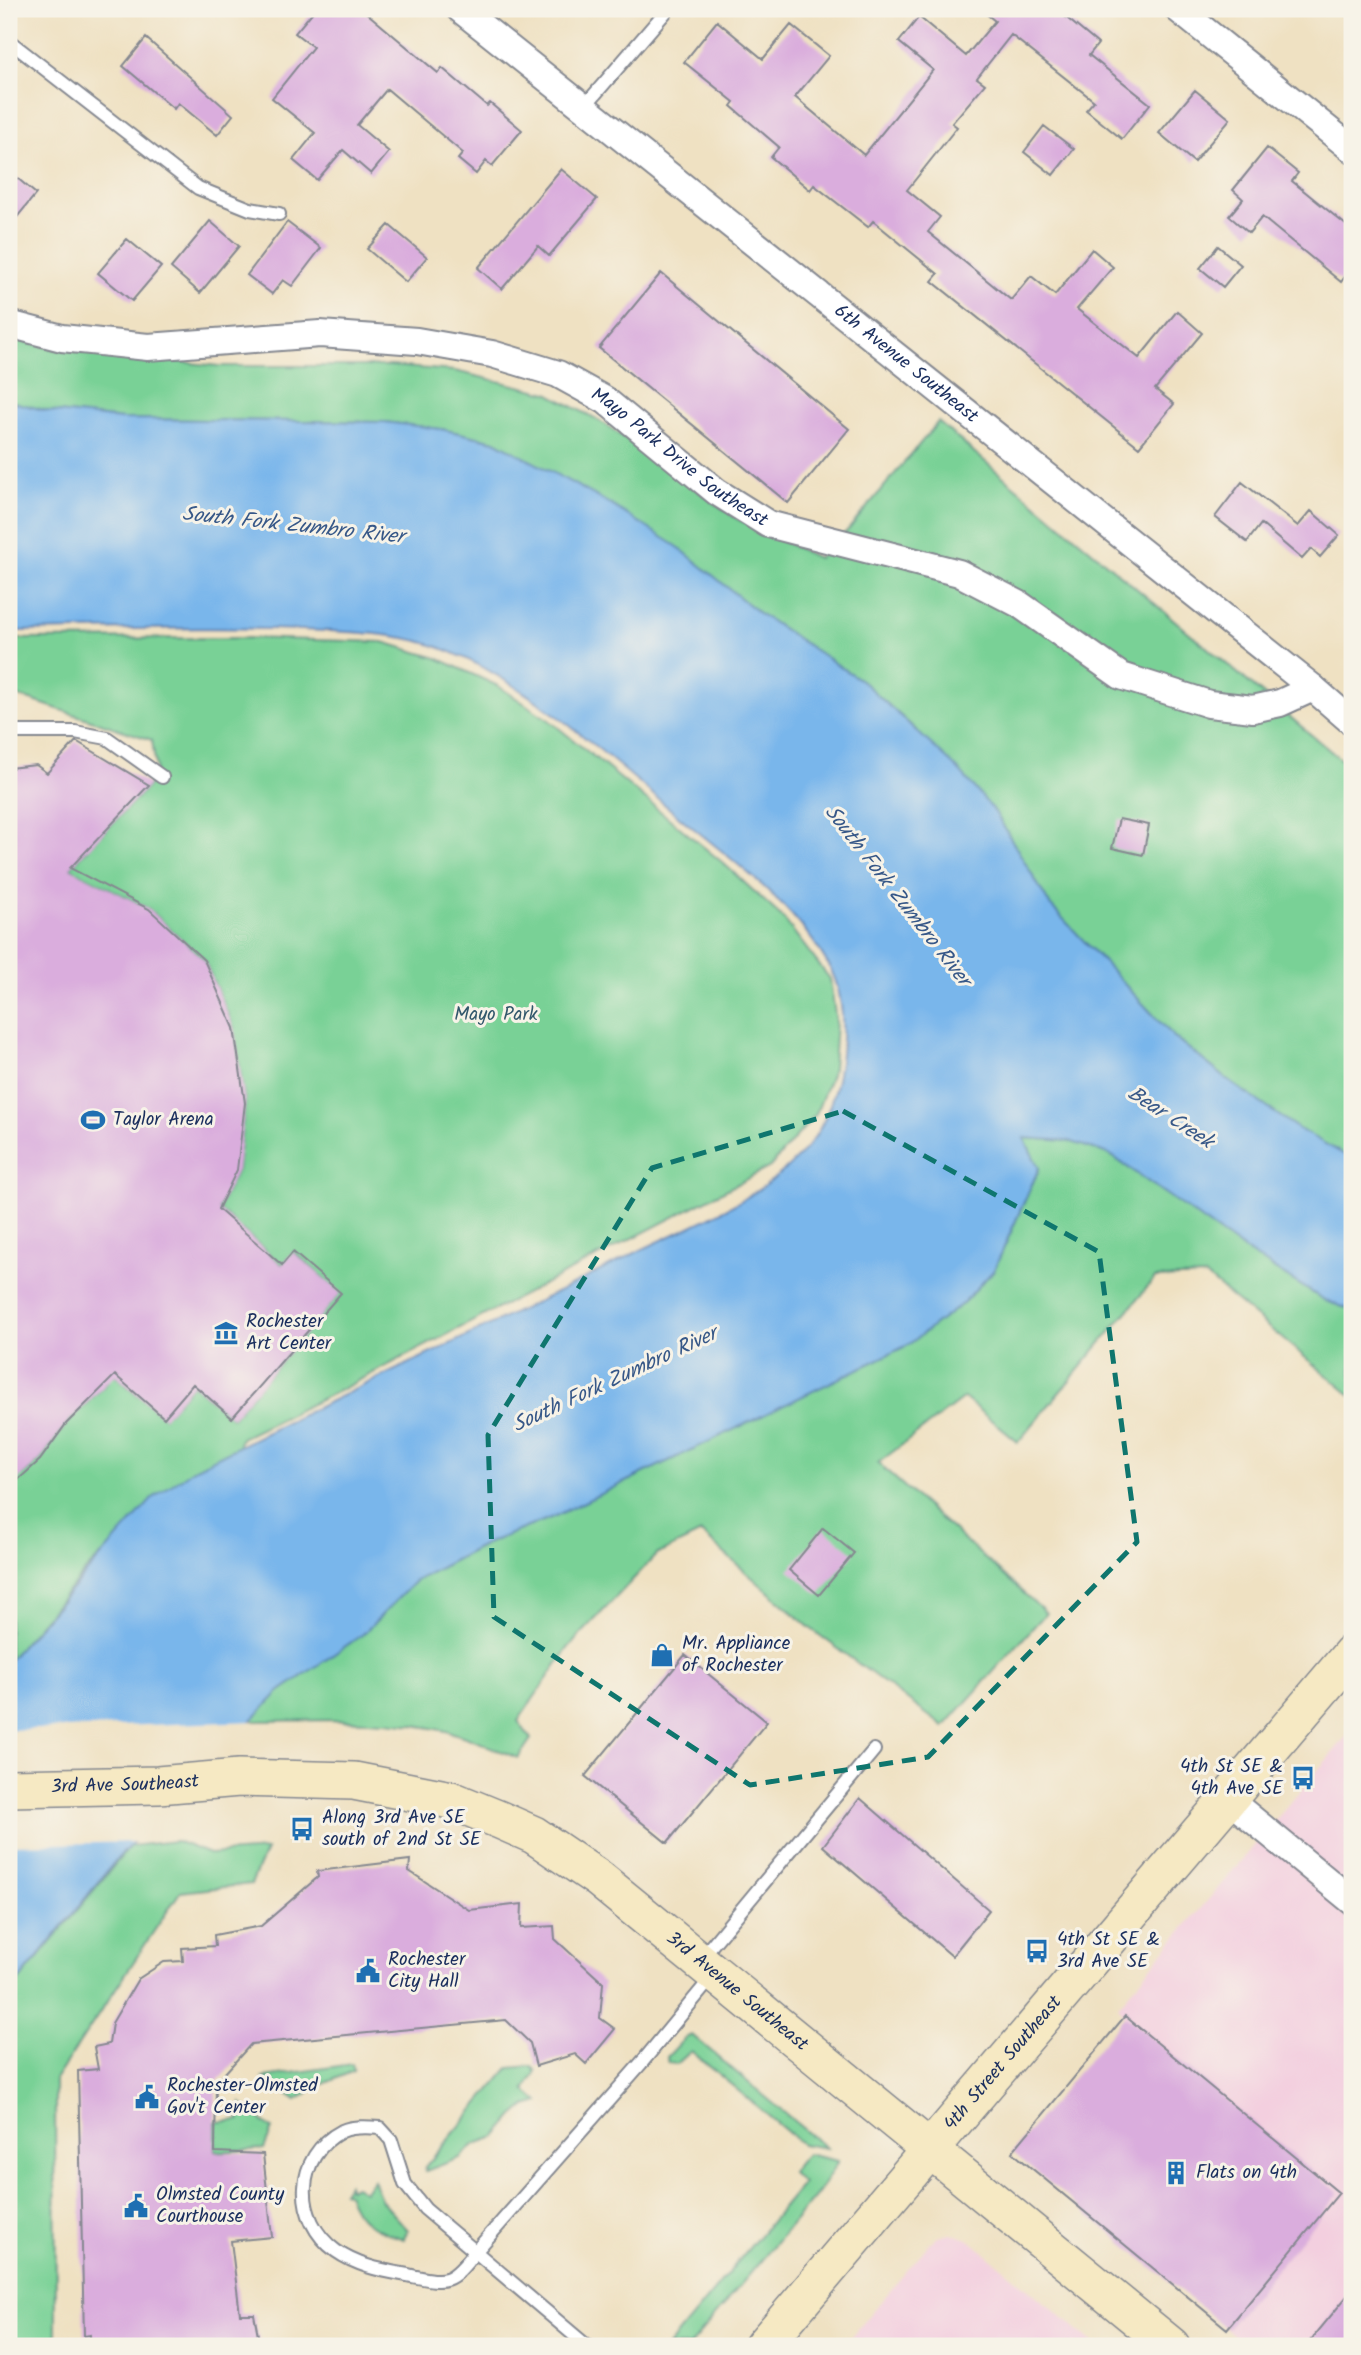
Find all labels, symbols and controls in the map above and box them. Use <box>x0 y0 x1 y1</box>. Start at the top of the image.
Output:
street label: 6th Avenue Southeast <box>827 297 985 431</box>
street label: Mayo Park Drive Southeast <box>585 380 774 536</box>
water label: South Fork Zumbro River <box>181 498 409 554</box>
water label: South Fork Zumbro River <box>815 798 981 997</box>
park label: Mayo Park <box>454 1000 538 1030</box>
water label: Bear Creek <box>1121 1078 1222 1160</box>
place label: Taylor Arena <box>113 1105 214 1135</box>
sports icon: Taylor Arena <box>79 1106 107 1134</box>
place label: Rochester Art Center <box>246 1307 333 1359</box>
water label: South Fork Zumbro River <box>507 1316 726 1442</box>
museum icon: Rochester Art Center <box>212 1319 240 1347</box>
place label: Mr. Appliance of Rochester <box>682 1629 791 1681</box>
shop icon: Mr. Appliance of Rochester <box>648 1641 676 1669</box>
place label: 4th St SE & 4th Ave SE <box>1180 1752 1284 1804</box>
bus stop icon: 4th St SE & 4th Ave SE <box>1289 1764 1317 1792</box>
street label: 3rd Ave Southeast <box>50 1766 201 1802</box>
place label: Along 3rd Ave SE south of 2nd St SE <box>322 1803 482 1855</box>
bus stop icon: Along 3rd Ave SE south of 2nd St SE <box>288 1815 316 1843</box>
street label: 3rd Avenue Southeast <box>659 1924 815 2059</box>
place label: 4th St SE & 3rd Ave SE <box>1057 1925 1160 1977</box>
bus stop icon: 4th St SE & 3rd Ave SE <box>1023 1937 1051 1965</box>
place label: Rochester City Hall <box>388 1945 467 1997</box>
public building icon: Rochester City Hall <box>354 1957 382 1985</box>
street label: 4th Street Southeast <box>937 1988 1070 2138</box>
place label: Rochester-Olmsted Gov't Center <box>167 2071 318 2123</box>
public building icon: Rochester-Olmsted Gov't Center <box>133 2083 161 2111</box>
place label: Flats on 4th <box>1196 2158 1297 2188</box>
building icon: Flats on 4th <box>1162 2159 1190 2187</box>
place label: Olmsted County Courthouse <box>156 2180 285 2232</box>
public building icon: Olmsted County Courthouse <box>122 2192 150 2220</box>

